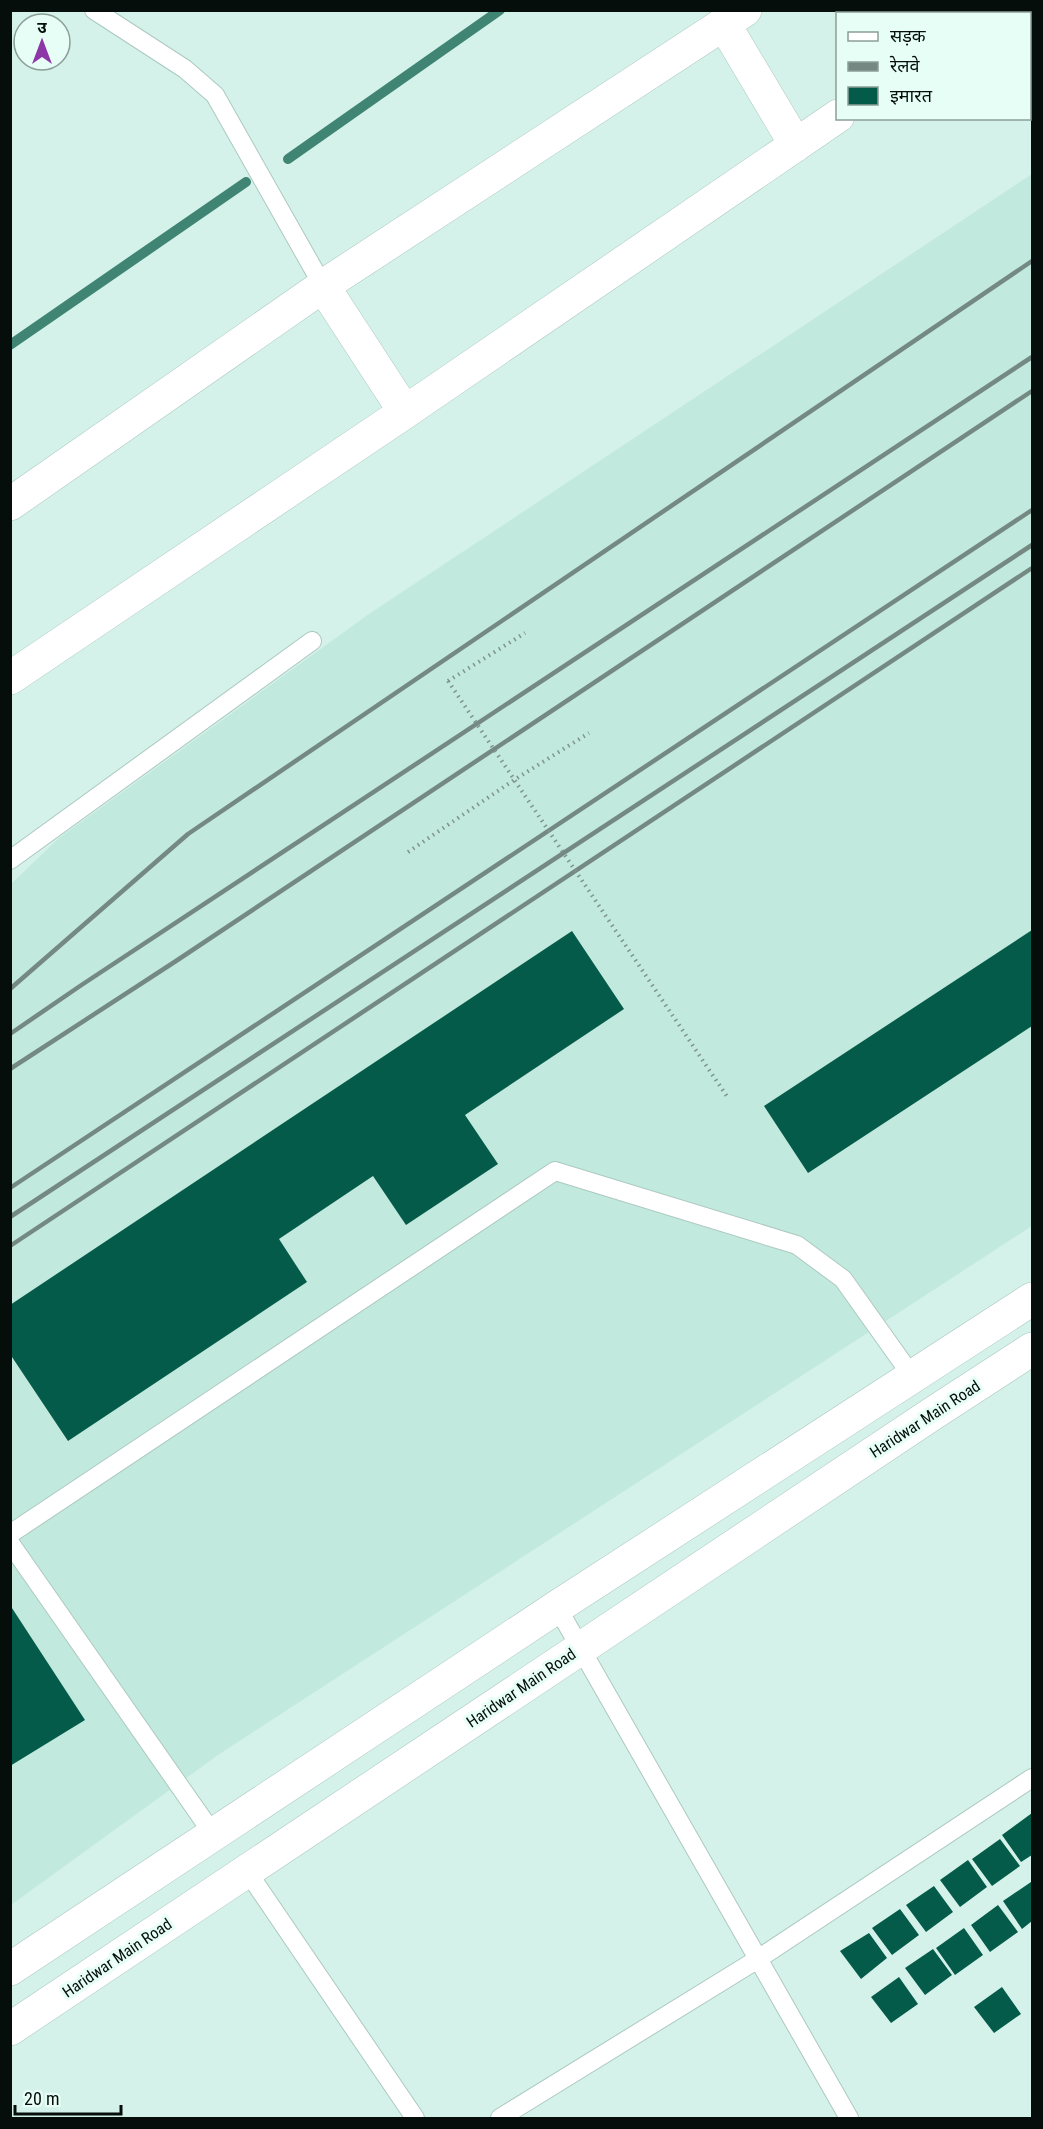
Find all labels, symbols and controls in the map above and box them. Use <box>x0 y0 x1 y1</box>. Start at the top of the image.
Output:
north arrow <box>12 12 72 72</box>
legend <box>836 12 1031 120</box>
text: उ <box>37 18 47 37</box>
text: सड़क <box>890 25 927 46</box>
text: रेलवे <box>889 55 921 76</box>
text: इमारत <box>890 85 933 106</box>
street label: Haridwar Main Road <box>866 1376 984 1462</box>
street label: Haridwar Main Road <box>463 1644 579 1732</box>
street label: Haridwar Main Road <box>59 1914 175 2002</box>
scale bar <box>15 2078 122 2116</box>
text: 20 m <box>24 2088 59 2109</box>

